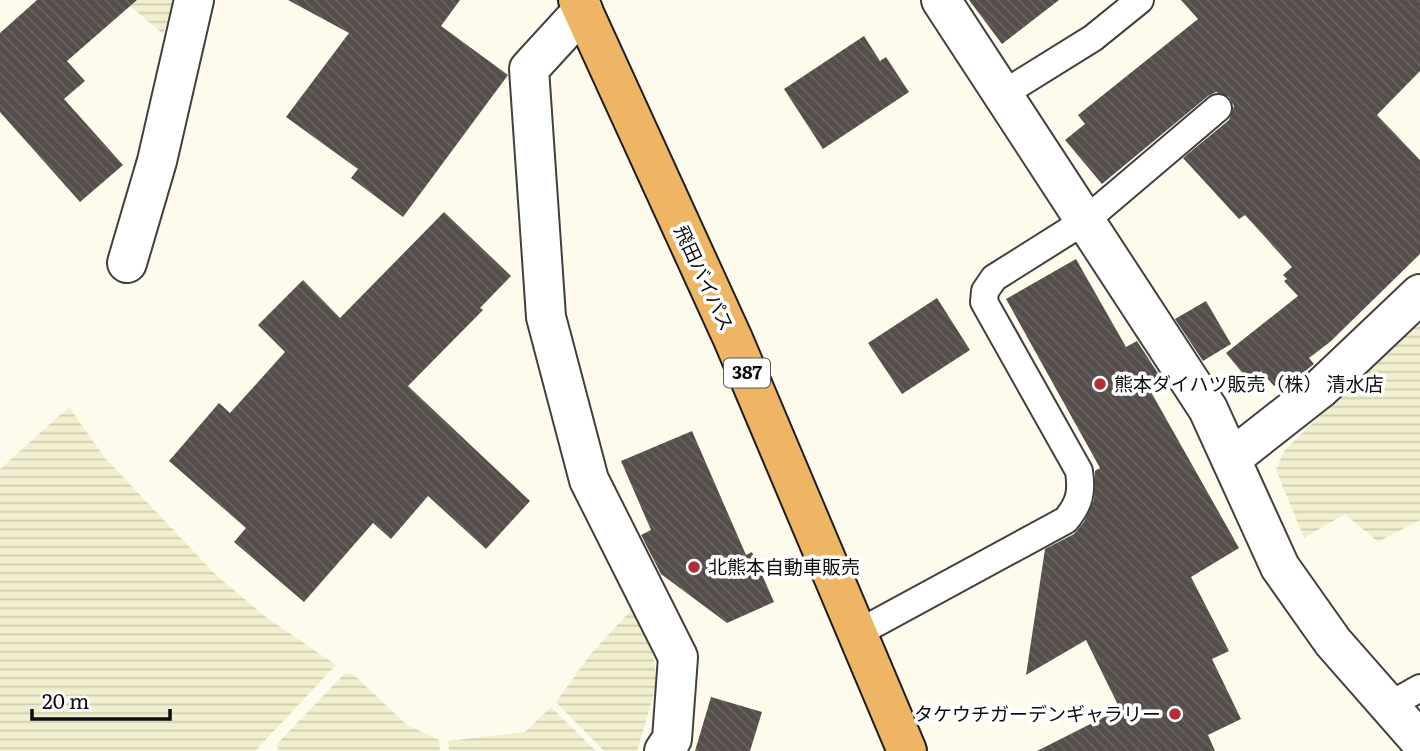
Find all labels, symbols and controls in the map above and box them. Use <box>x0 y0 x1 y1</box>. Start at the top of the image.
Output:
street label: 飛田バイパス <box>668 220 742 335</box>
road number: 387 <box>724 358 770 388</box>
place label: 熊本ダイハツ販売（株） 清水店 <box>1114 369 1383 397</box>
marker: 熊本ダイハツ販売（株） 清水店 <box>1092 376 1108 392</box>
place label: 北熊本自動車販売 <box>708 552 860 580</box>
marker: 北熊本自動車販売 <box>686 559 702 575</box>
scale bar <box>32 678 170 722</box>
text: 20 m <box>42 684 89 715</box>
place label: タケウチガーデンギャラリー <box>914 699 1161 727</box>
marker: タケウチガーデンギャラリー <box>1167 706 1183 722</box>

